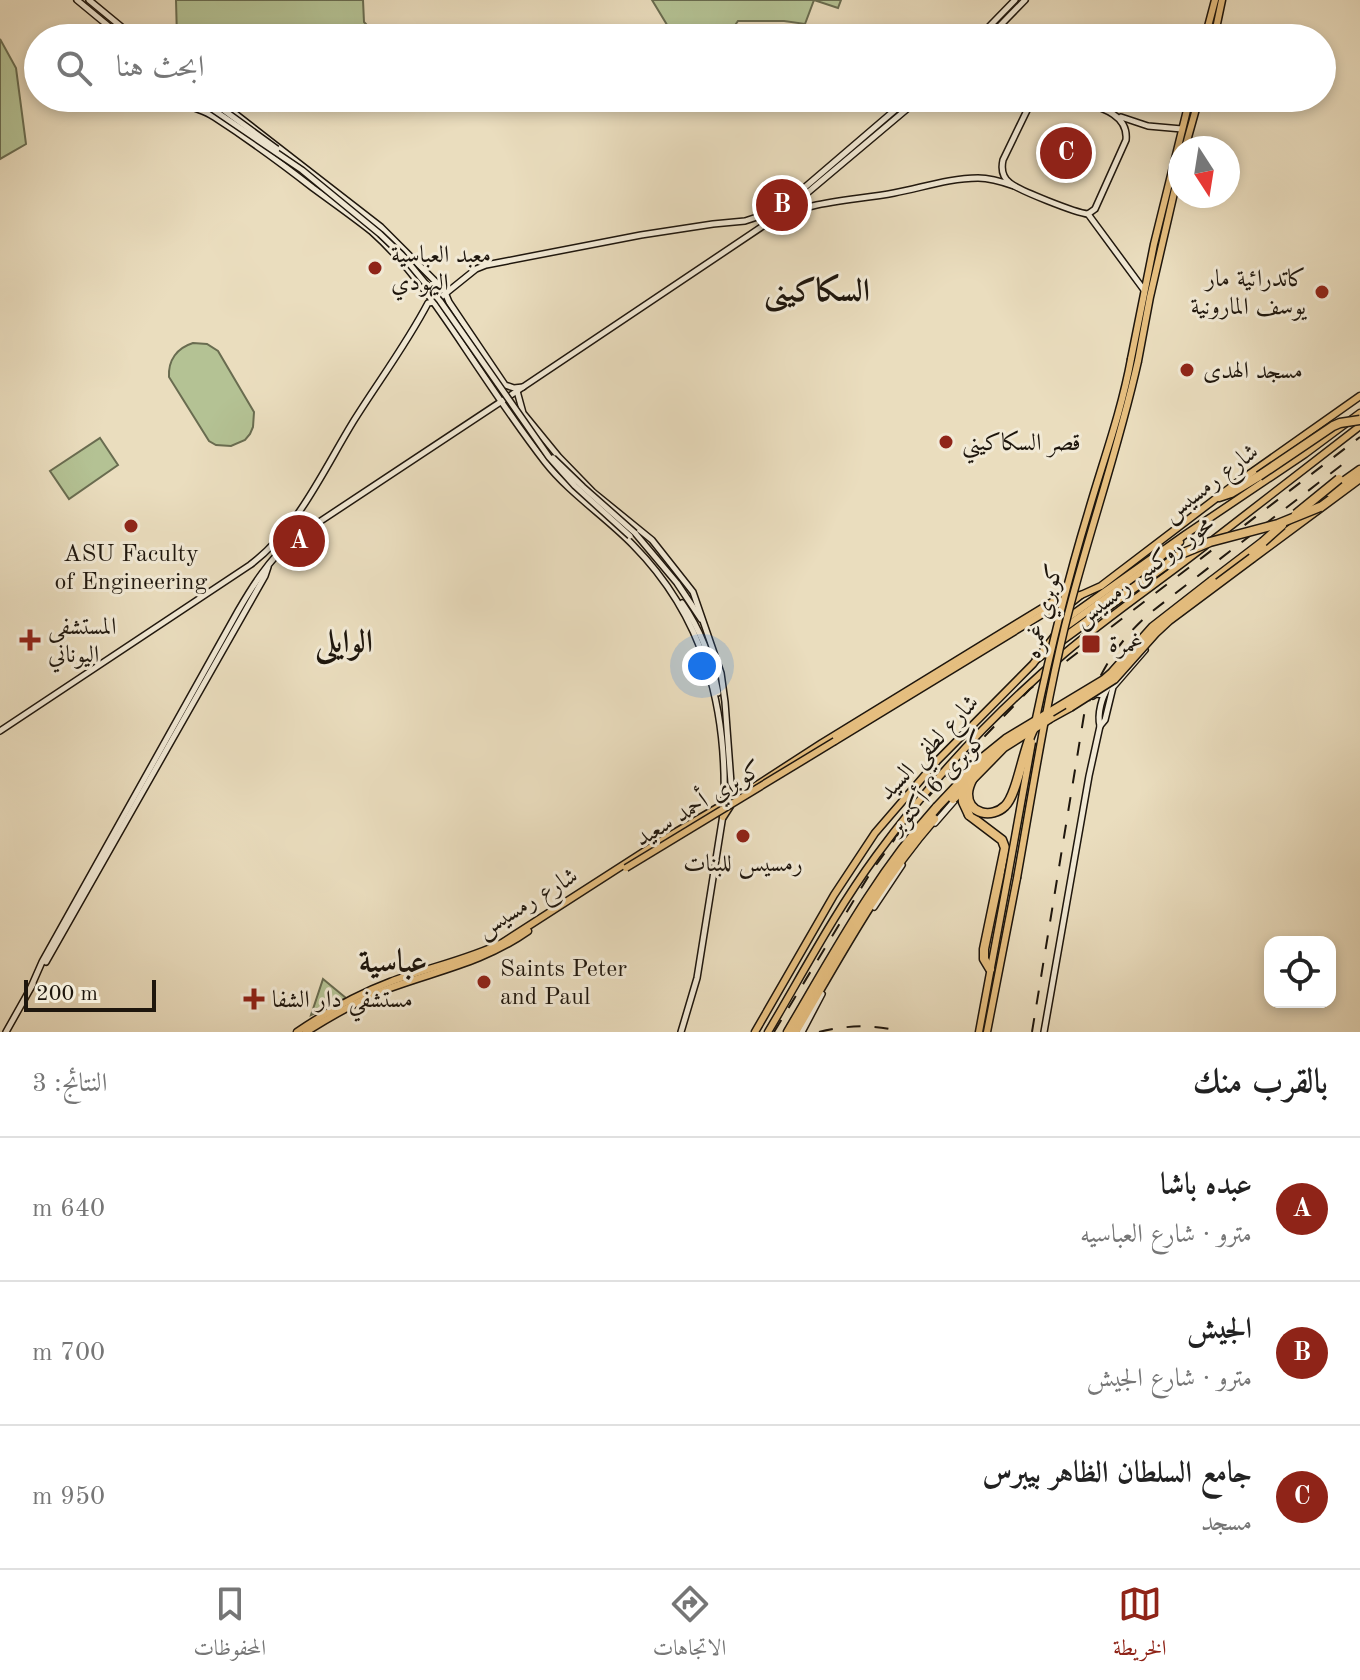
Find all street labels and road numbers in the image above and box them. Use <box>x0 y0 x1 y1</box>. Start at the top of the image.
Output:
street label: شارع رمسيس <box>1159 440 1267 532</box>
street label: محور روكسى رمسيس <box>1069 511 1221 635</box>
street label: كوبري غمره <box>1021 561 1073 662</box>
street label: شارع لطفي السيد <box>875 691 991 812</box>
street label: كوبرى 6 أكتوبر <box>877 722 993 843</box>
street label: كوبري أحمد سعيد <box>628 752 769 856</box>
street label: شارع رمسيس <box>474 864 586 948</box>

